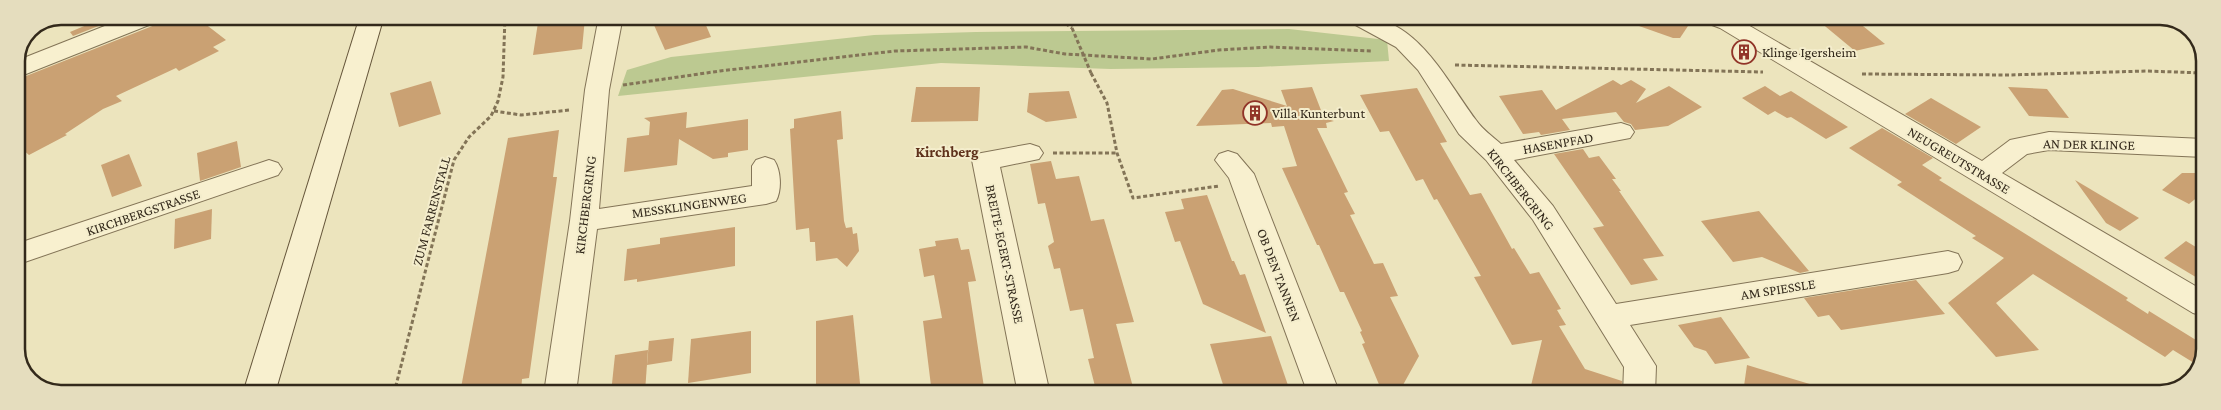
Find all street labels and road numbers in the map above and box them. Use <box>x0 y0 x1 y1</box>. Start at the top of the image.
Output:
street label: NEUGREUTSTRASSE <box>1905 123 2013 197</box>
street label: HASENPFAD <box>1521 129 1595 157</box>
street label: AN DER KLINGE <box>2043 135 2136 153</box>
street label: KIRCHBERGRING <box>1484 145 1558 233</box>
street label: ZUM FARRENSTALL <box>409 154 453 268</box>
street label: KIRCHBERGRING <box>571 155 599 255</box>
street label: BREITE-EGERT-STRASSE <box>982 183 1028 325</box>
street label: KIRCHBERGSTRASSE <box>84 185 202 239</box>
street label: MESSKLINGENWEG <box>631 189 748 221</box>
street label: OB DEN TANNEN <box>1254 226 1304 324</box>
street label: AM SPIESSLE <box>1740 275 1817 303</box>

